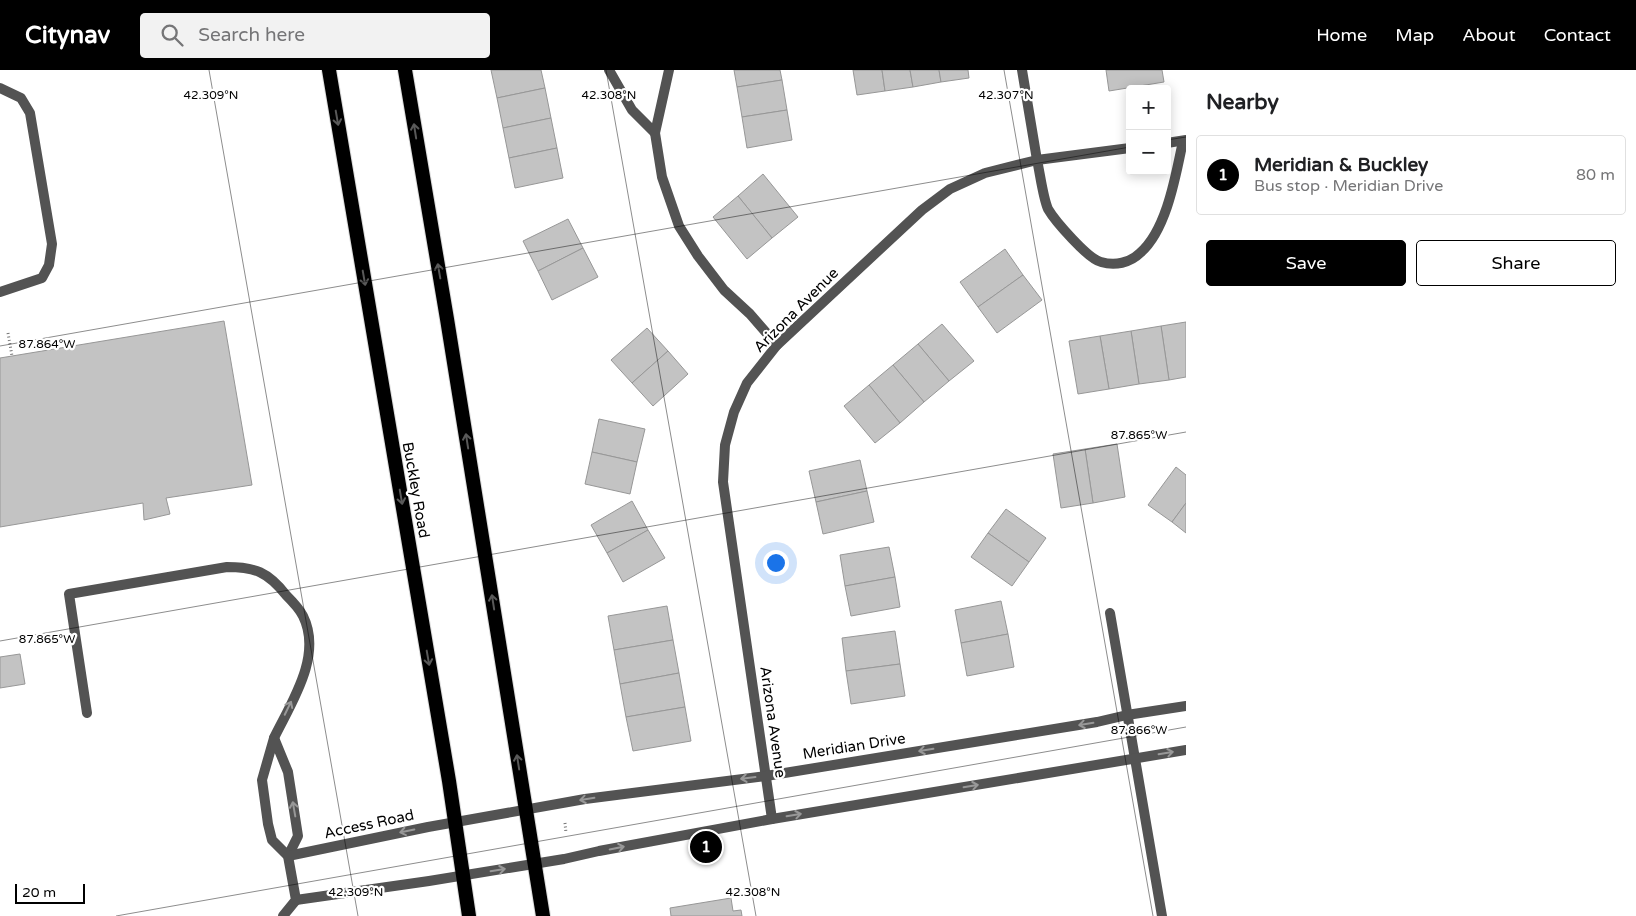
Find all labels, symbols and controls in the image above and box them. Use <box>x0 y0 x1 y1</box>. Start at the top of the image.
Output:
search box <box>140 13 490 58</box>
text: Citynav <box>25 21 110 50</box>
icon: search <box>158 21 186 49</box>
text: Search here <box>198 24 305 46</box>
text: Home <box>1316 24 1367 46</box>
text: Map <box>1395 24 1434 46</box>
text: About <box>1462 24 1516 46</box>
text: Contact <box>1544 24 1611 46</box>
map controls <box>1126 85 1171 175</box>
button: + <box>1126 85 1171 130</box>
text: 42.309°N <box>184 88 238 102</box>
text: 42.308°N <box>582 88 636 102</box>
text: 42.307°N <box>978 88 1034 102</box>
text: Nearby <box>1206 90 1279 115</box>
one-way arrow <box>332 110 342 126</box>
one-way arrow <box>410 124 420 140</box>
button: − <box>1126 130 1171 175</box>
text: Meridian & Buckley <box>1254 154 1428 176</box>
text: 1 <box>1218 165 1228 185</box>
text: 80 m <box>1576 165 1615 185</box>
text: Bus stop · Meridian Drive <box>1254 176 1443 196</box>
button: Save <box>1206 240 1406 286</box>
button: Share <box>1416 240 1616 286</box>
one-way arrow <box>433 264 443 280</box>
street label: Arizona Avenue <box>750 264 842 356</box>
one-way arrow <box>359 270 369 286</box>
text: 87.864°W <box>19 337 75 351</box>
text: 87.865°W <box>1111 428 1167 442</box>
one-way arrow <box>461 434 471 450</box>
street label: Buckley Road <box>399 440 433 540</box>
one-way arrow <box>396 489 406 505</box>
your location <box>763 550 789 576</box>
one-way arrow <box>487 594 497 610</box>
text: 87.865°W <box>19 632 75 646</box>
one-way arrow <box>423 649 433 665</box>
street label: Arizona Avenue <box>756 665 790 779</box>
one-way arrow <box>284 701 293 716</box>
one-way arrow <box>1079 719 1095 729</box>
text: 87.866°W <box>1111 723 1167 737</box>
street label: Meridian Drive <box>801 729 907 763</box>
one-way arrow <box>918 745 934 755</box>
one-way arrow <box>1158 748 1174 758</box>
one-way arrow <box>513 755 523 771</box>
one-way arrow <box>741 773 757 783</box>
one-way arrow <box>963 780 979 790</box>
one-way arrow <box>580 795 596 805</box>
one-way arrow <box>288 802 298 818</box>
street label: Access Road <box>322 806 416 842</box>
one-way arrow <box>785 810 801 820</box>
one-way arrow <box>400 827 416 836</box>
pin: 1 <box>690 828 722 866</box>
one-way arrow <box>608 842 624 852</box>
one-way arrow <box>490 864 506 874</box>
scale bar <box>15 881 85 904</box>
text: 20 m <box>22 884 56 901</box>
text: 42.309°N <box>329 885 383 899</box>
text: 42.308°N <box>726 885 780 899</box>

